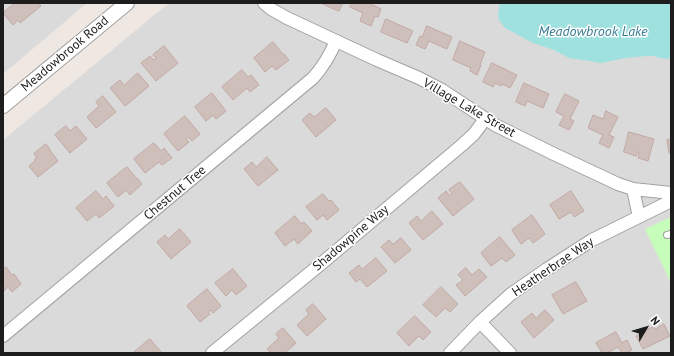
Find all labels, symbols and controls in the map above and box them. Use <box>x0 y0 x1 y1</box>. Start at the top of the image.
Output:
street label: Meadowbrook Road <box>18 13 112 95</box>
water label: Meadowbrook Lake <box>539 24 647 40</box>
street label: Village Lake Street <box>420 75 518 141</box>
street label: Chestnut Tree <box>141 162 209 224</box>
street label: Shadowpine Way <box>310 202 392 274</box>
street label: Heatherbrae Way <box>509 234 597 300</box>
north arrow <box>626 308 666 348</box>
text: N <box>648 313 663 328</box>

